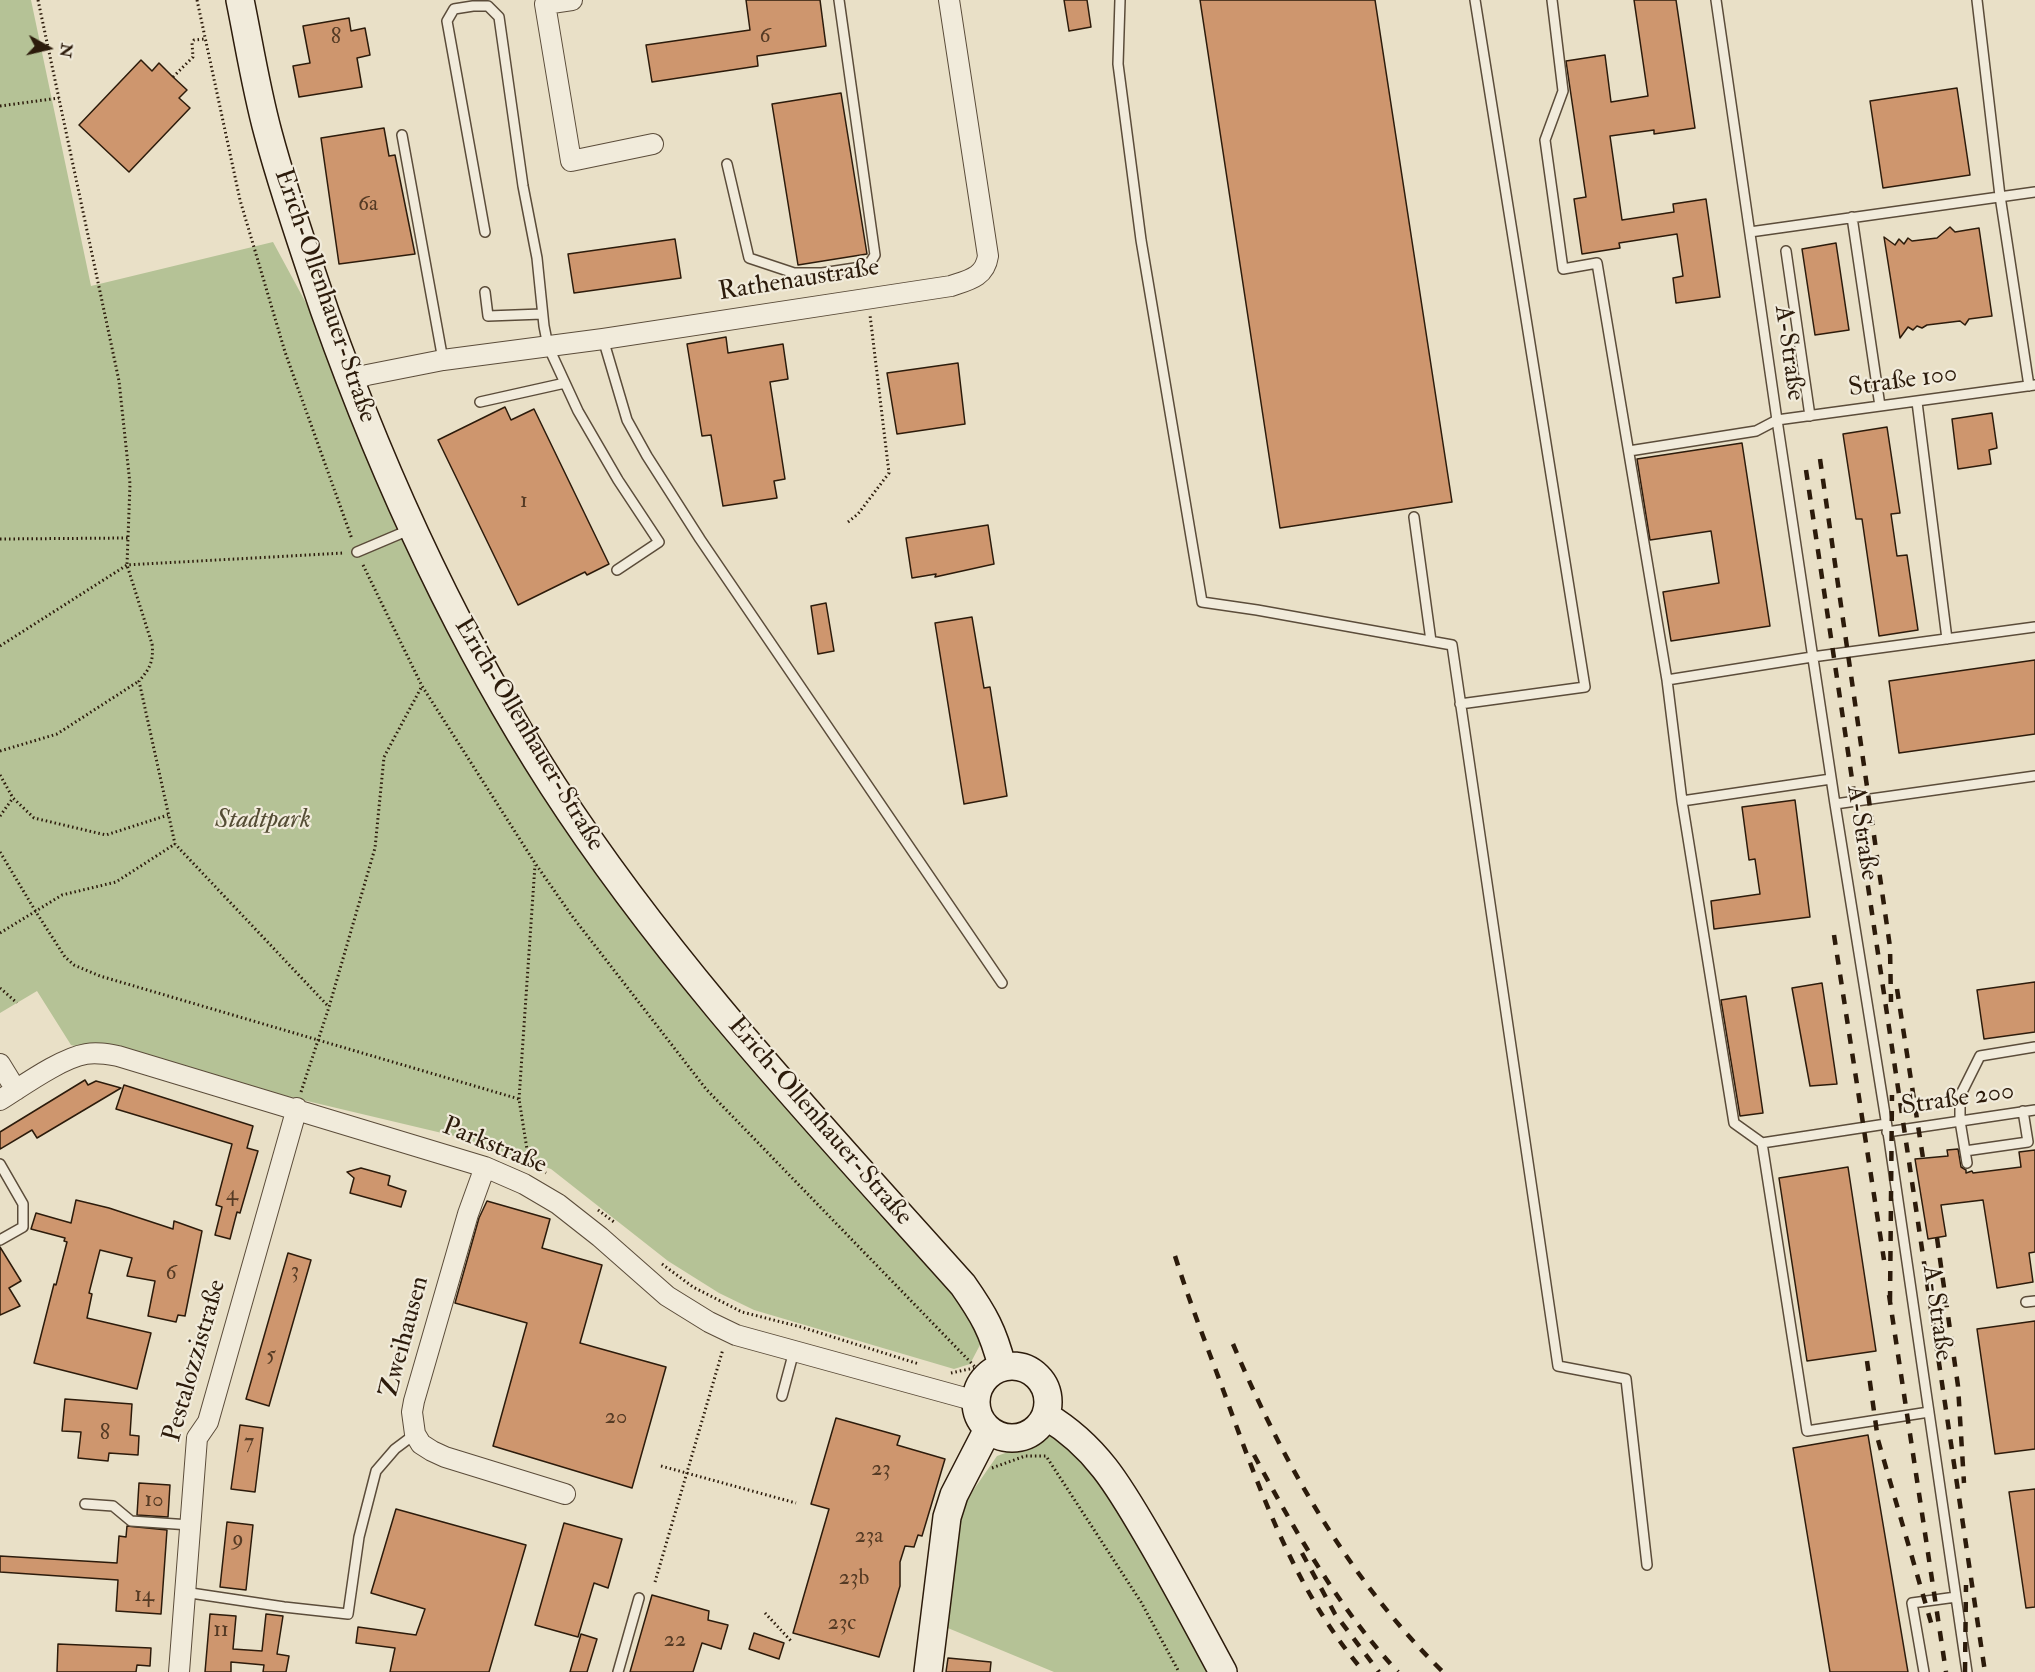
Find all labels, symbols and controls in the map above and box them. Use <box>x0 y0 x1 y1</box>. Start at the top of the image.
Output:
north arrow <box>18 18 78 78</box>
house number: 6 <box>759 24 771 50</box>
house number: 8 <box>331 25 341 51</box>
text: N <box>55 42 77 59</box>
street label: Erich-Ollenhauer-Straße <box>266 165 382 427</box>
house number: 6a <box>358 192 378 218</box>
street label: Rathenaustraße <box>716 253 882 309</box>
street label: A-Straße <box>1766 303 1810 403</box>
street label: Straße 100 <box>1847 359 1959 405</box>
house number: 1 <box>520 489 528 515</box>
street label: Erich-Ollenhauer-Straße <box>446 613 610 857</box>
street label: A-Straße <box>1838 783 1884 883</box>
park label: Stadtpark <box>215 805 311 837</box>
street label: Erich-Ollenhauer-Straße <box>720 1011 918 1233</box>
street label: Straße 200 <box>1900 1077 2016 1123</box>
street label: Parkstraße <box>437 1112 551 1182</box>
house number: 4 <box>226 1182 238 1208</box>
house number: 3 <box>291 1259 299 1285</box>
house number: 6 <box>165 1261 177 1287</box>
street label: A-Straße <box>1914 1263 1958 1363</box>
street label: Zweihausen <box>375 1273 437 1401</box>
street label: Pestalozzistraße <box>158 1276 234 1446</box>
house number: 5 <box>266 1343 276 1369</box>
house number: 20 <box>605 1405 627 1431</box>
house number: 8 <box>100 1421 110 1447</box>
house number: 7 <box>244 1430 254 1456</box>
house number: 23 <box>871 1457 891 1483</box>
house number: 10 <box>144 1488 164 1514</box>
house number: 23a <box>855 1524 883 1550</box>
house number: 9 <box>232 1527 244 1553</box>
house number: 23b <box>839 1566 869 1592</box>
house number: 14 <box>134 1583 154 1609</box>
house number: 23c <box>828 1611 856 1637</box>
house number: 11 <box>213 1618 229 1644</box>
house number: 22 <box>664 1628 686 1654</box>

